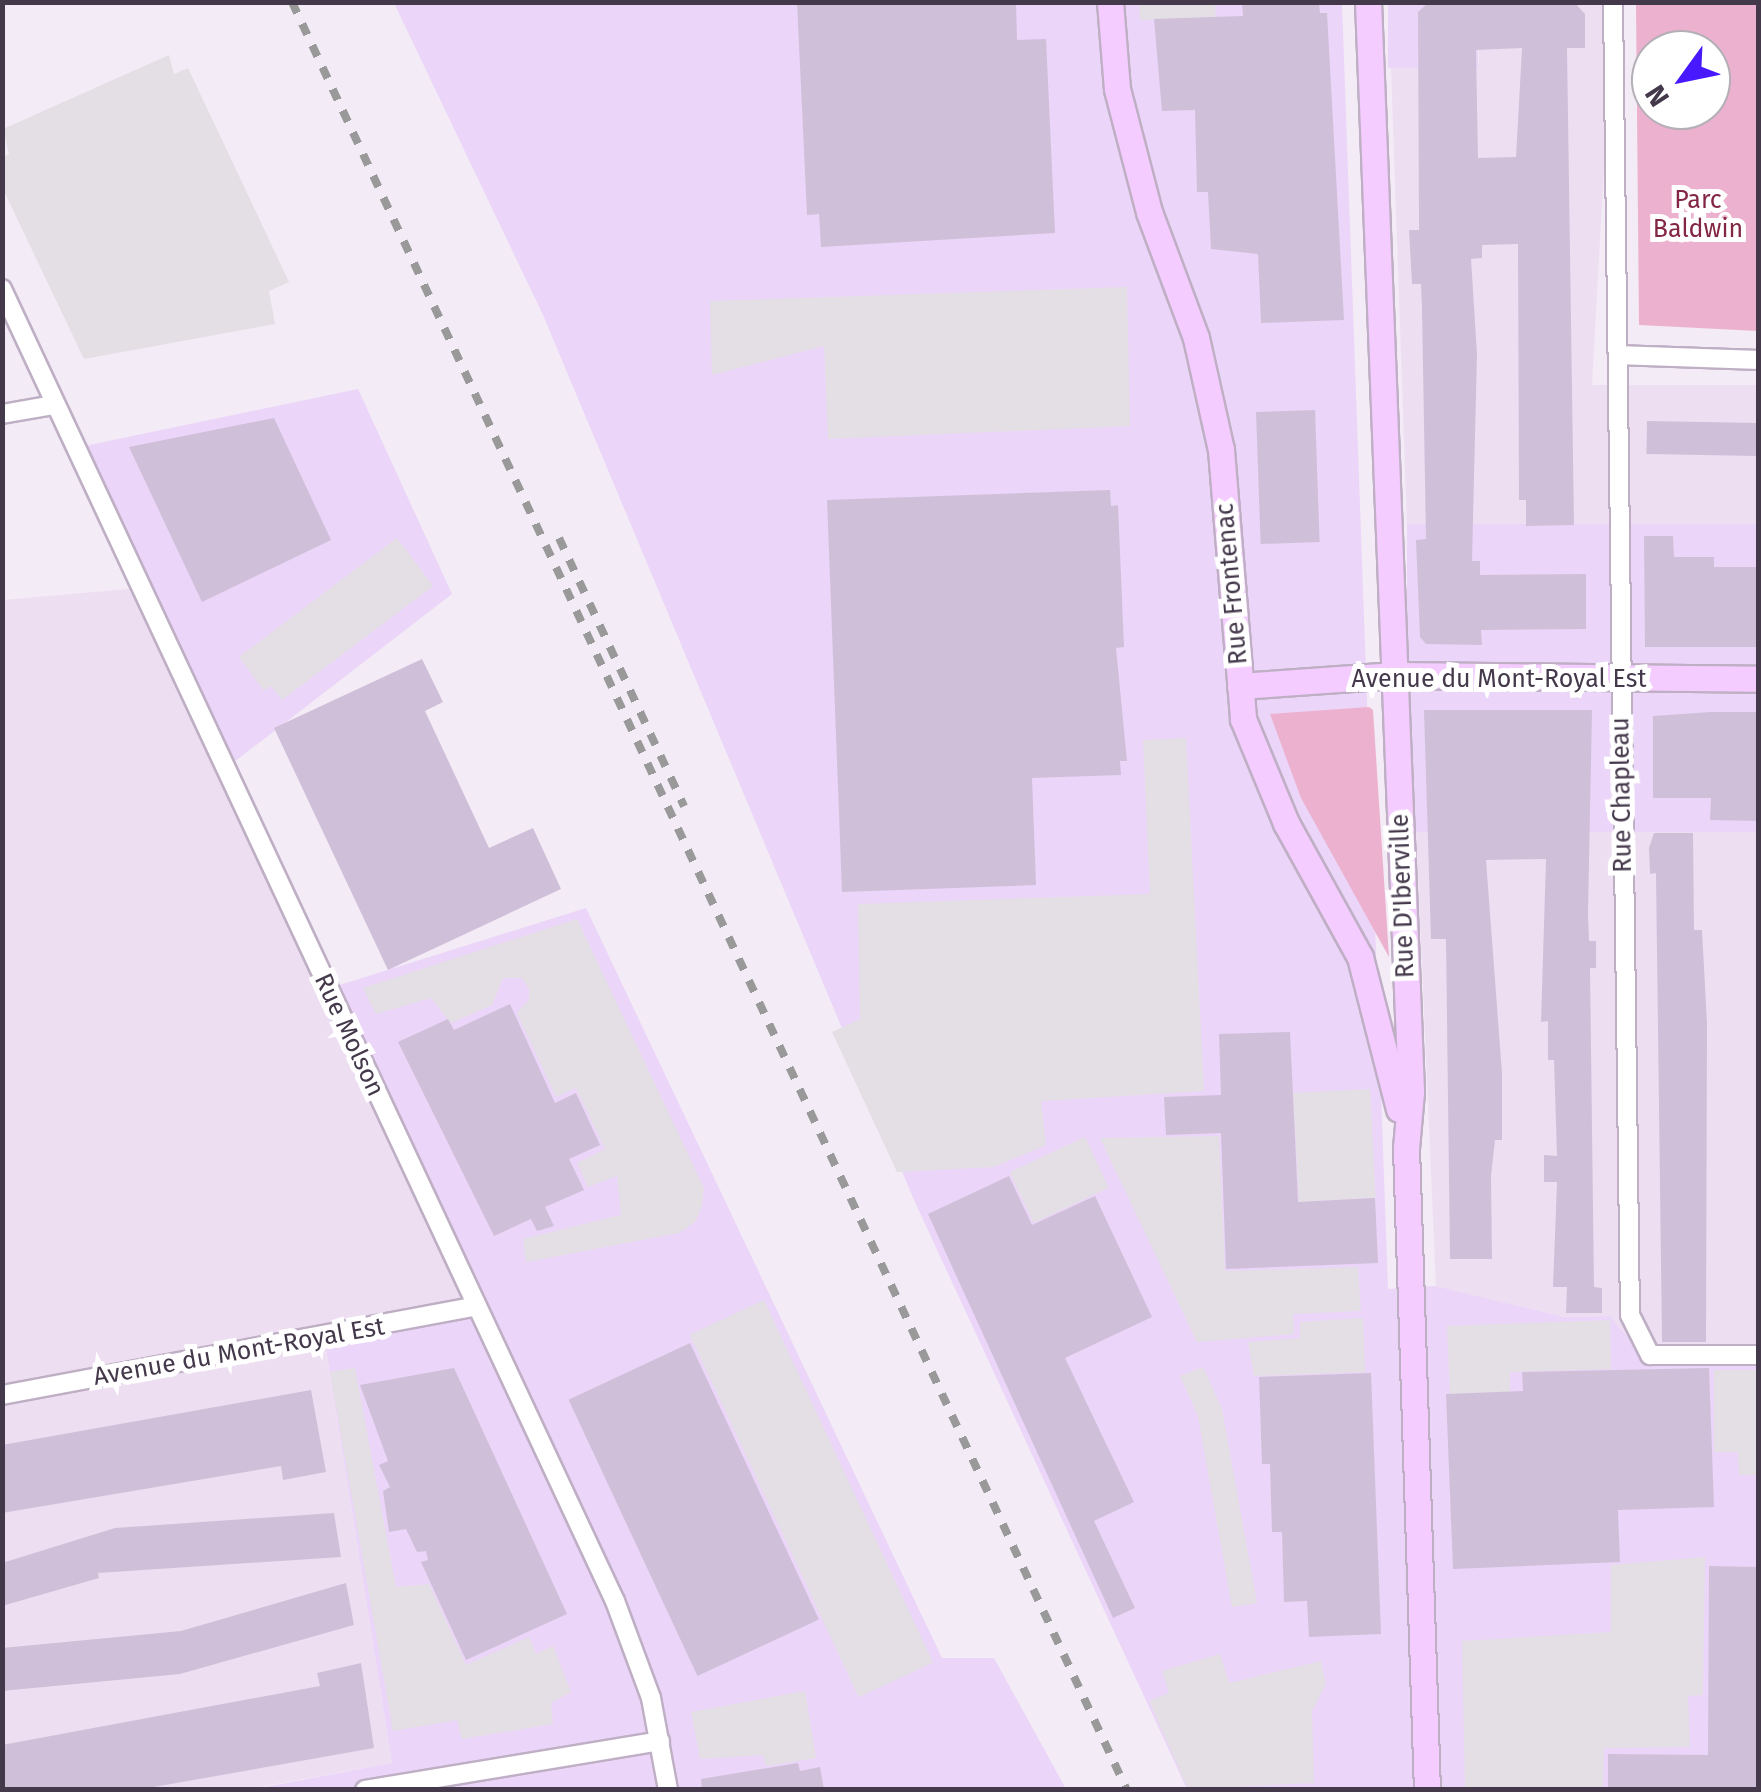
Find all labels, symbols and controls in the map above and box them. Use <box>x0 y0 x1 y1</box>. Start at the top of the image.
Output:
north arrow <box>1631 30 1731 130</box>
text: N <box>1638 79 1676 112</box>
park label: Parc Baldwin <box>1653 186 1743 245</box>
street label: Rue Frontenac <box>1210 502 1254 666</box>
street label: Avenue du Mont-Royal Est <box>1352 664 1646 694</box>
street label: Rue Chapleau <box>1606 717 1638 873</box>
street label: Rue D'Iberville <box>1385 813 1421 979</box>
street label: Rue Molson <box>307 969 391 1101</box>
street label: Avenue du Mont-Royal Est <box>91 1312 387 1392</box>

